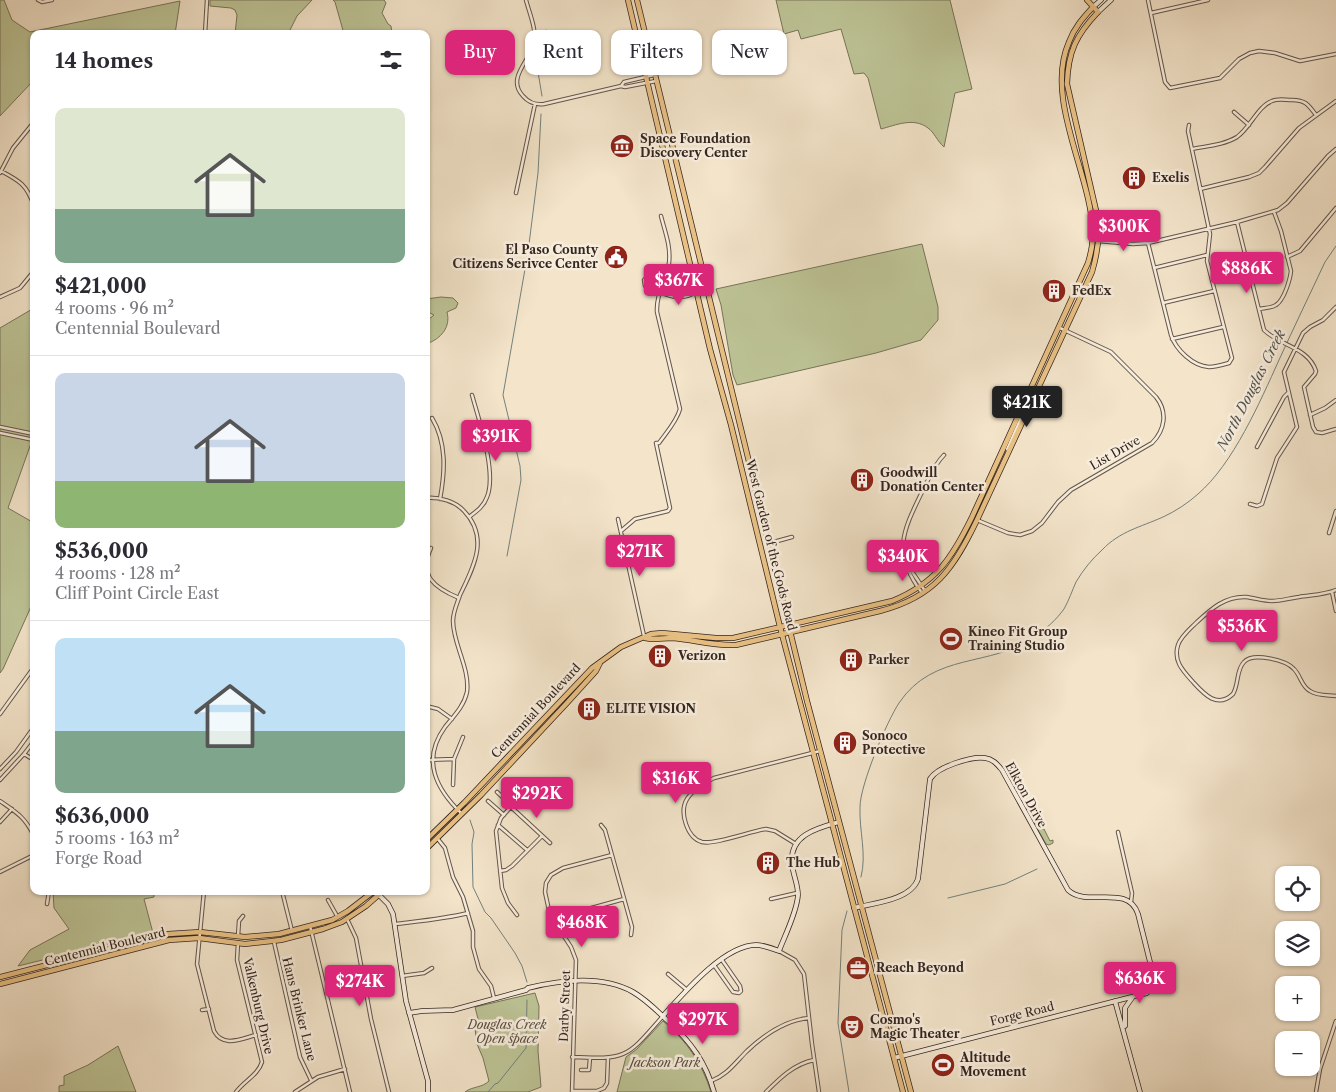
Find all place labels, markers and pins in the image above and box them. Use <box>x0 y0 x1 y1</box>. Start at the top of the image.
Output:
place label: Space Foundation Discovery Center <box>640 131 752 160</box>
museum icon: Space Foundation Discovery Center <box>609 133 635 159</box>
building icon: Exelis <box>1121 165 1147 191</box>
place label: Exelis <box>1152 170 1190 185</box>
pin: $300K <box>1089 210 1159 252</box>
place label: El Paso County Citizens Serivce Center <box>453 242 599 271</box>
public building icon: El Paso County Citizens Serivce Center <box>603 244 629 270</box>
pin: $886K <box>1212 252 1282 294</box>
pin: $367K <box>644 264 714 306</box>
building icon: FedEx <box>1041 278 1067 304</box>
place label: FedEx <box>1072 283 1112 298</box>
pin: $421K <box>992 386 1062 428</box>
pin: $391K <box>461 420 531 462</box>
place label: Goodwill Donation Center <box>880 465 984 494</box>
building icon: Goodwill Donation Center <box>849 467 875 493</box>
pin: $271K <box>605 534 675 577</box>
pin: $340K <box>868 540 938 582</box>
pin: $536K <box>1207 610 1277 652</box>
place label: Kineo Fit Group Training Studio <box>968 624 1068 653</box>
sports icon: Kineo Fit Group Training Studio <box>938 626 964 652</box>
building icon: Verizon <box>647 643 673 669</box>
building icon: Parker <box>838 647 864 673</box>
place label: Verizon <box>677 648 727 663</box>
place label: Parker <box>868 652 910 667</box>
building icon: ELITE VISION <box>576 696 602 722</box>
place label: ELITE VISION <box>606 701 697 716</box>
place label: Sonoco Protective <box>862 728 925 757</box>
building icon: Sonoco Protective <box>832 730 858 756</box>
pin: $316K <box>641 762 711 804</box>
pin: $292K <box>502 776 572 819</box>
building icon: The Hub <box>755 850 781 876</box>
place label: The Hub <box>786 855 840 870</box>
pin: $468K <box>547 906 617 948</box>
office icon: Reach Beyond <box>845 955 871 981</box>
place label: Reach Beyond <box>876 960 964 975</box>
pin: $636K <box>1105 962 1175 1004</box>
pin: $274K <box>325 964 395 1007</box>
pin: $297K <box>668 1002 738 1045</box>
place label: Cosmo's Magic Theater <box>870 1012 960 1041</box>
theatre icon: Cosmo's Magic Theater <box>839 1014 865 1040</box>
place label: Altitude Movement <box>959 1050 1026 1079</box>
sports icon: Altitude Movement <box>930 1052 956 1078</box>

